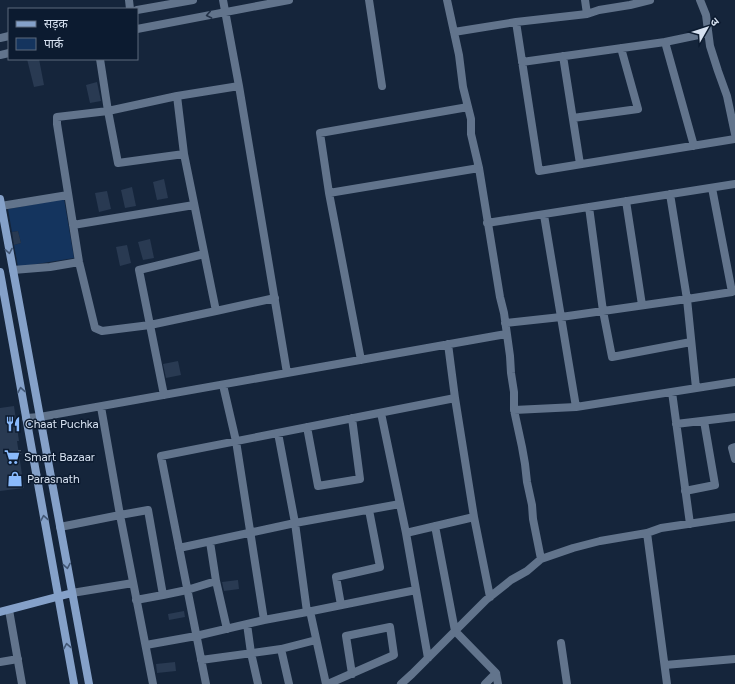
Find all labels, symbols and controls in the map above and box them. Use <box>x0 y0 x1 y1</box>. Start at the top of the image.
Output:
legend <box>8 8 138 60</box>
north arrow <box>687 8 727 48</box>
one-way arrow <box>206 11 212 19</box>
text: उ <box>707 15 722 29</box>
text: सड़क <box>44 17 69 31</box>
text: पार्क <box>44 37 64 51</box>
one-way arrow <box>5 248 13 254</box>
one-way arrow <box>17 387 26 393</box>
restaurant icon: Chaat Puchka <box>4 415 22 433</box>
place label: Chaat Puchka <box>25 417 99 431</box>
supermarket icon: Smart Bazaar <box>3 448 21 466</box>
place label: Smart Bazaar <box>24 450 95 464</box>
shop icon: Parasnath <box>6 470 24 488</box>
place label: Parasnath <box>27 472 80 486</box>
one-way arrow <box>40 515 49 521</box>
one-way arrow <box>62 563 71 569</box>
one-way arrow <box>63 643 72 649</box>

